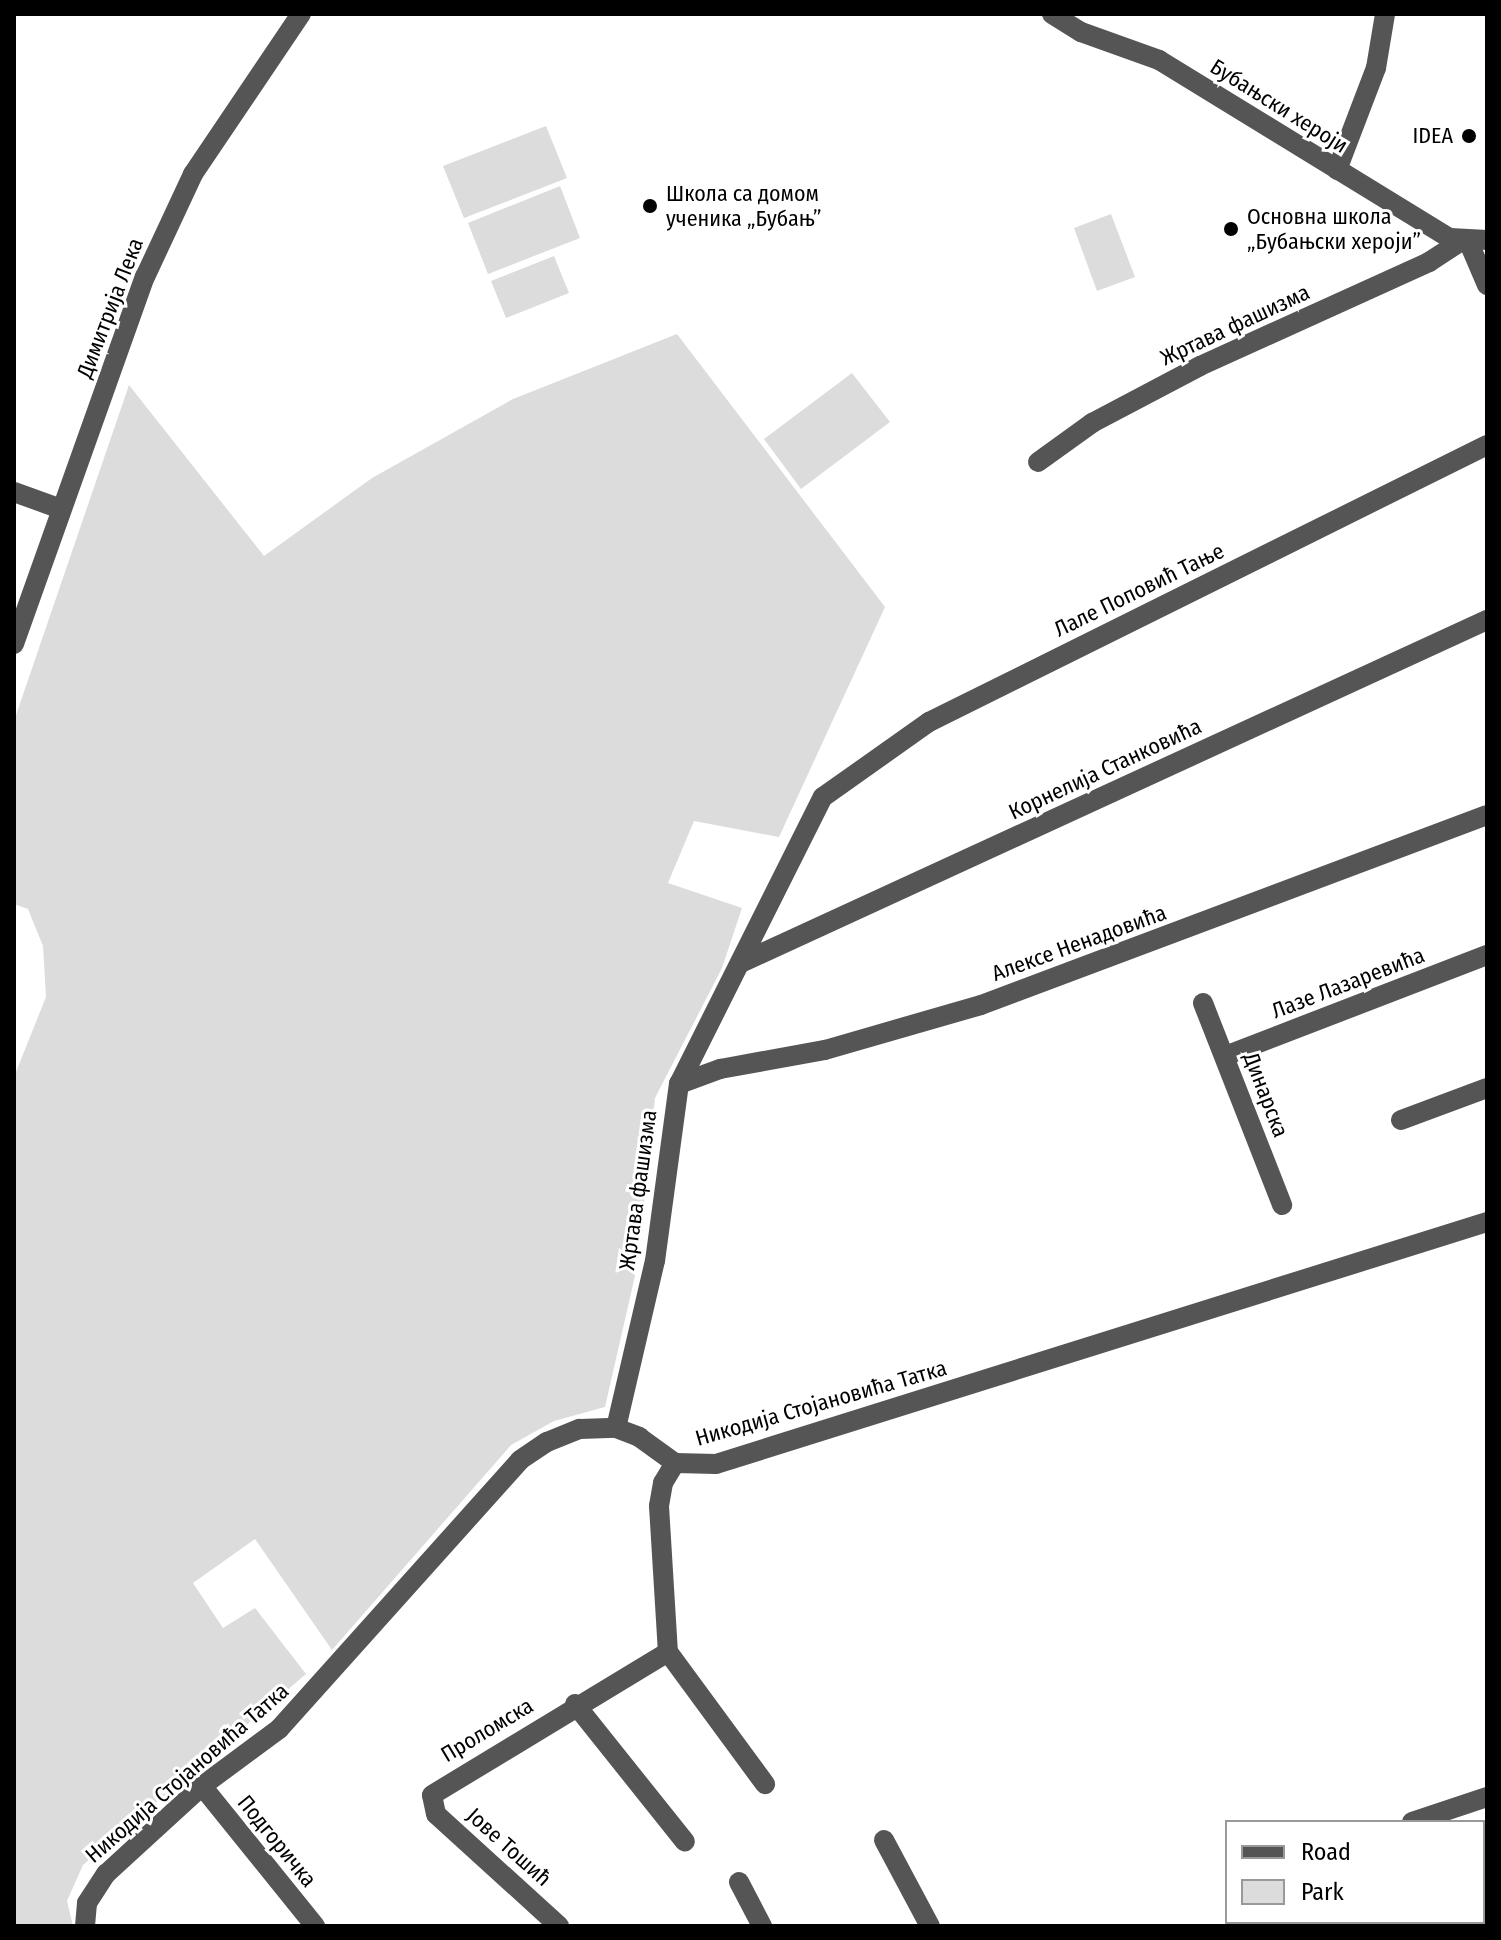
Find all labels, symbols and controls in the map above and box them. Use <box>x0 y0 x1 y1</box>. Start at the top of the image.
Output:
street label: Бубањски хероји <box>1205 53 1353 159</box>
place label: IDEA <box>1413 123 1453 149</box>
marker: IDEA <box>1460 127 1478 145</box>
place label: Школа са домом ученика „Бубањ” <box>666 180 822 232</box>
marker: Школа са домом ученика „Бубањ” <box>641 197 659 215</box>
place label: Основна школа „Бубањски хероји” <box>1247 203 1421 254</box>
marker: Основна школа „Бубањски хероји” <box>1222 220 1240 238</box>
street label: Димитрија Лека <box>71 234 149 382</box>
street label: Жртава фашизма <box>1156 279 1314 371</box>
street label: Лале Поповић Тање <box>1050 537 1228 643</box>
street label: Корнелија Станковића <box>1004 713 1206 825</box>
street label: Алексе Ненадовића <box>988 899 1170 987</box>
street label: Лазе Лазаревића <box>1268 942 1428 1024</box>
street label: Динарска <box>1238 1049 1294 1141</box>
street label: Жртава фашизма <box>614 1108 662 1272</box>
street label: Никодија Стојановића Татка <box>692 1354 950 1452</box>
street label: Никодија Стојановића Татка <box>80 1678 294 1868</box>
street label: Проломска <box>436 1692 538 1768</box>
street label: Подгоричка <box>232 1790 322 1892</box>
street label: Јове Тошић <box>461 1802 557 1892</box>
legend <box>1225 1820 1485 1924</box>
text: Road <box>1301 1838 1351 1866</box>
text: Park <box>1301 1878 1344 1906</box>

